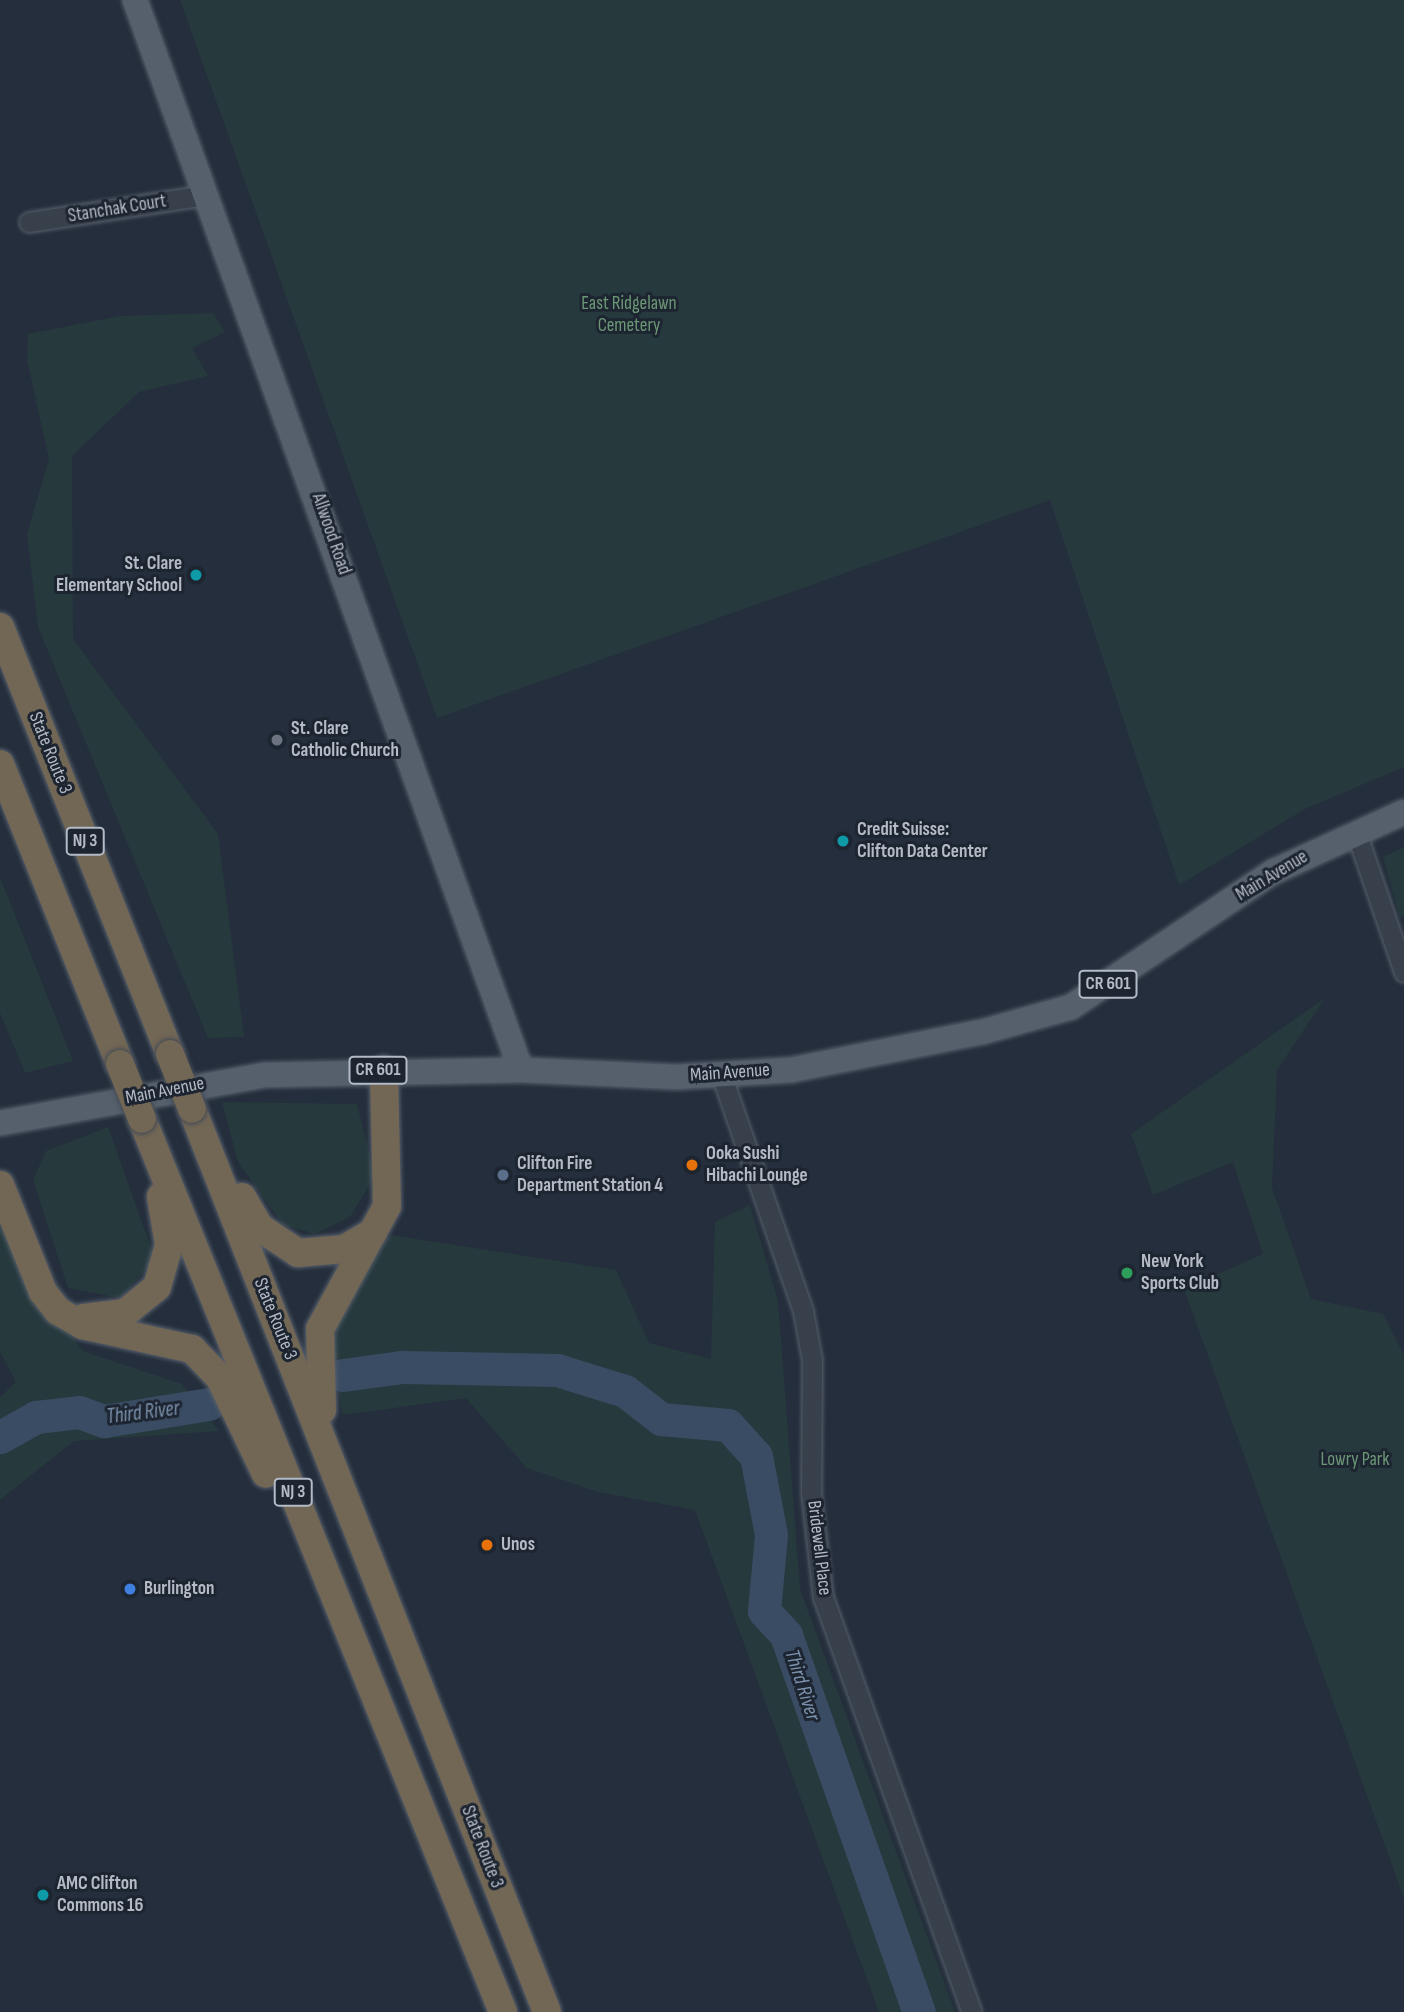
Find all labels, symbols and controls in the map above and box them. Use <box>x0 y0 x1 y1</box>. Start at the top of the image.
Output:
street label: Stanchak Court <box>66 190 168 228</box>
park label: East Ridgelawn Cemetery <box>581 293 677 337</box>
street label: Allwood Road <box>306 490 356 578</box>
place label: St. Clare Elementary School <box>56 553 182 597</box>
marker: St. Clare Elementary School <box>188 567 204 583</box>
street label: State Route 3 <box>23 709 77 797</box>
place label: St. Clare Catholic Church <box>291 718 399 762</box>
marker: St. Clare Catholic Church <box>269 732 285 748</box>
place label: Credit Suisse: Clifton Data Center <box>857 819 988 863</box>
road number: NJ 3 <box>64 826 106 856</box>
marker: Credit Suisse: Clifton Data Center <box>835 833 851 849</box>
street label: Main Avenue <box>1232 846 1312 906</box>
road number: CR 601 <box>1078 970 1138 999</box>
road number: CR 601 <box>348 1056 408 1084</box>
street label: Main Avenue <box>689 1059 771 1087</box>
street label: Main Avenue <box>124 1072 206 1110</box>
place label: Ooka Sushi Hibachi Lounge <box>706 1143 808 1187</box>
place label: Clifton Fire Department Station 4 <box>517 1153 663 1197</box>
marker: Ooka Sushi Hibachi Lounge <box>684 1157 700 1173</box>
marker: Clifton Fire Department Station 4 <box>495 1167 511 1183</box>
place label: New York Sports Club <box>1141 1251 1219 1295</box>
marker: New York Sports Club <box>1119 1265 1135 1281</box>
street label: State Route 3 <box>248 1275 302 1363</box>
water label: Third River <box>105 1396 181 1430</box>
park label: Lowry Park <box>1320 1449 1390 1471</box>
road number: NJ 3 <box>272 1478 314 1506</box>
street label: Bridewell Place <box>802 1499 836 1597</box>
place label: Unos <box>501 1534 535 1556</box>
marker: Unos <box>479 1537 495 1553</box>
place label: Burlington <box>144 1578 214 1600</box>
marker: Burlington <box>122 1581 138 1597</box>
water label: Third River <box>779 1646 825 1724</box>
street label: State Route 3 <box>456 1803 508 1891</box>
place label: AMC Clifton Commons 16 <box>57 1873 143 1917</box>
marker: AMC Clifton Commons 16 <box>35 1887 51 1903</box>

